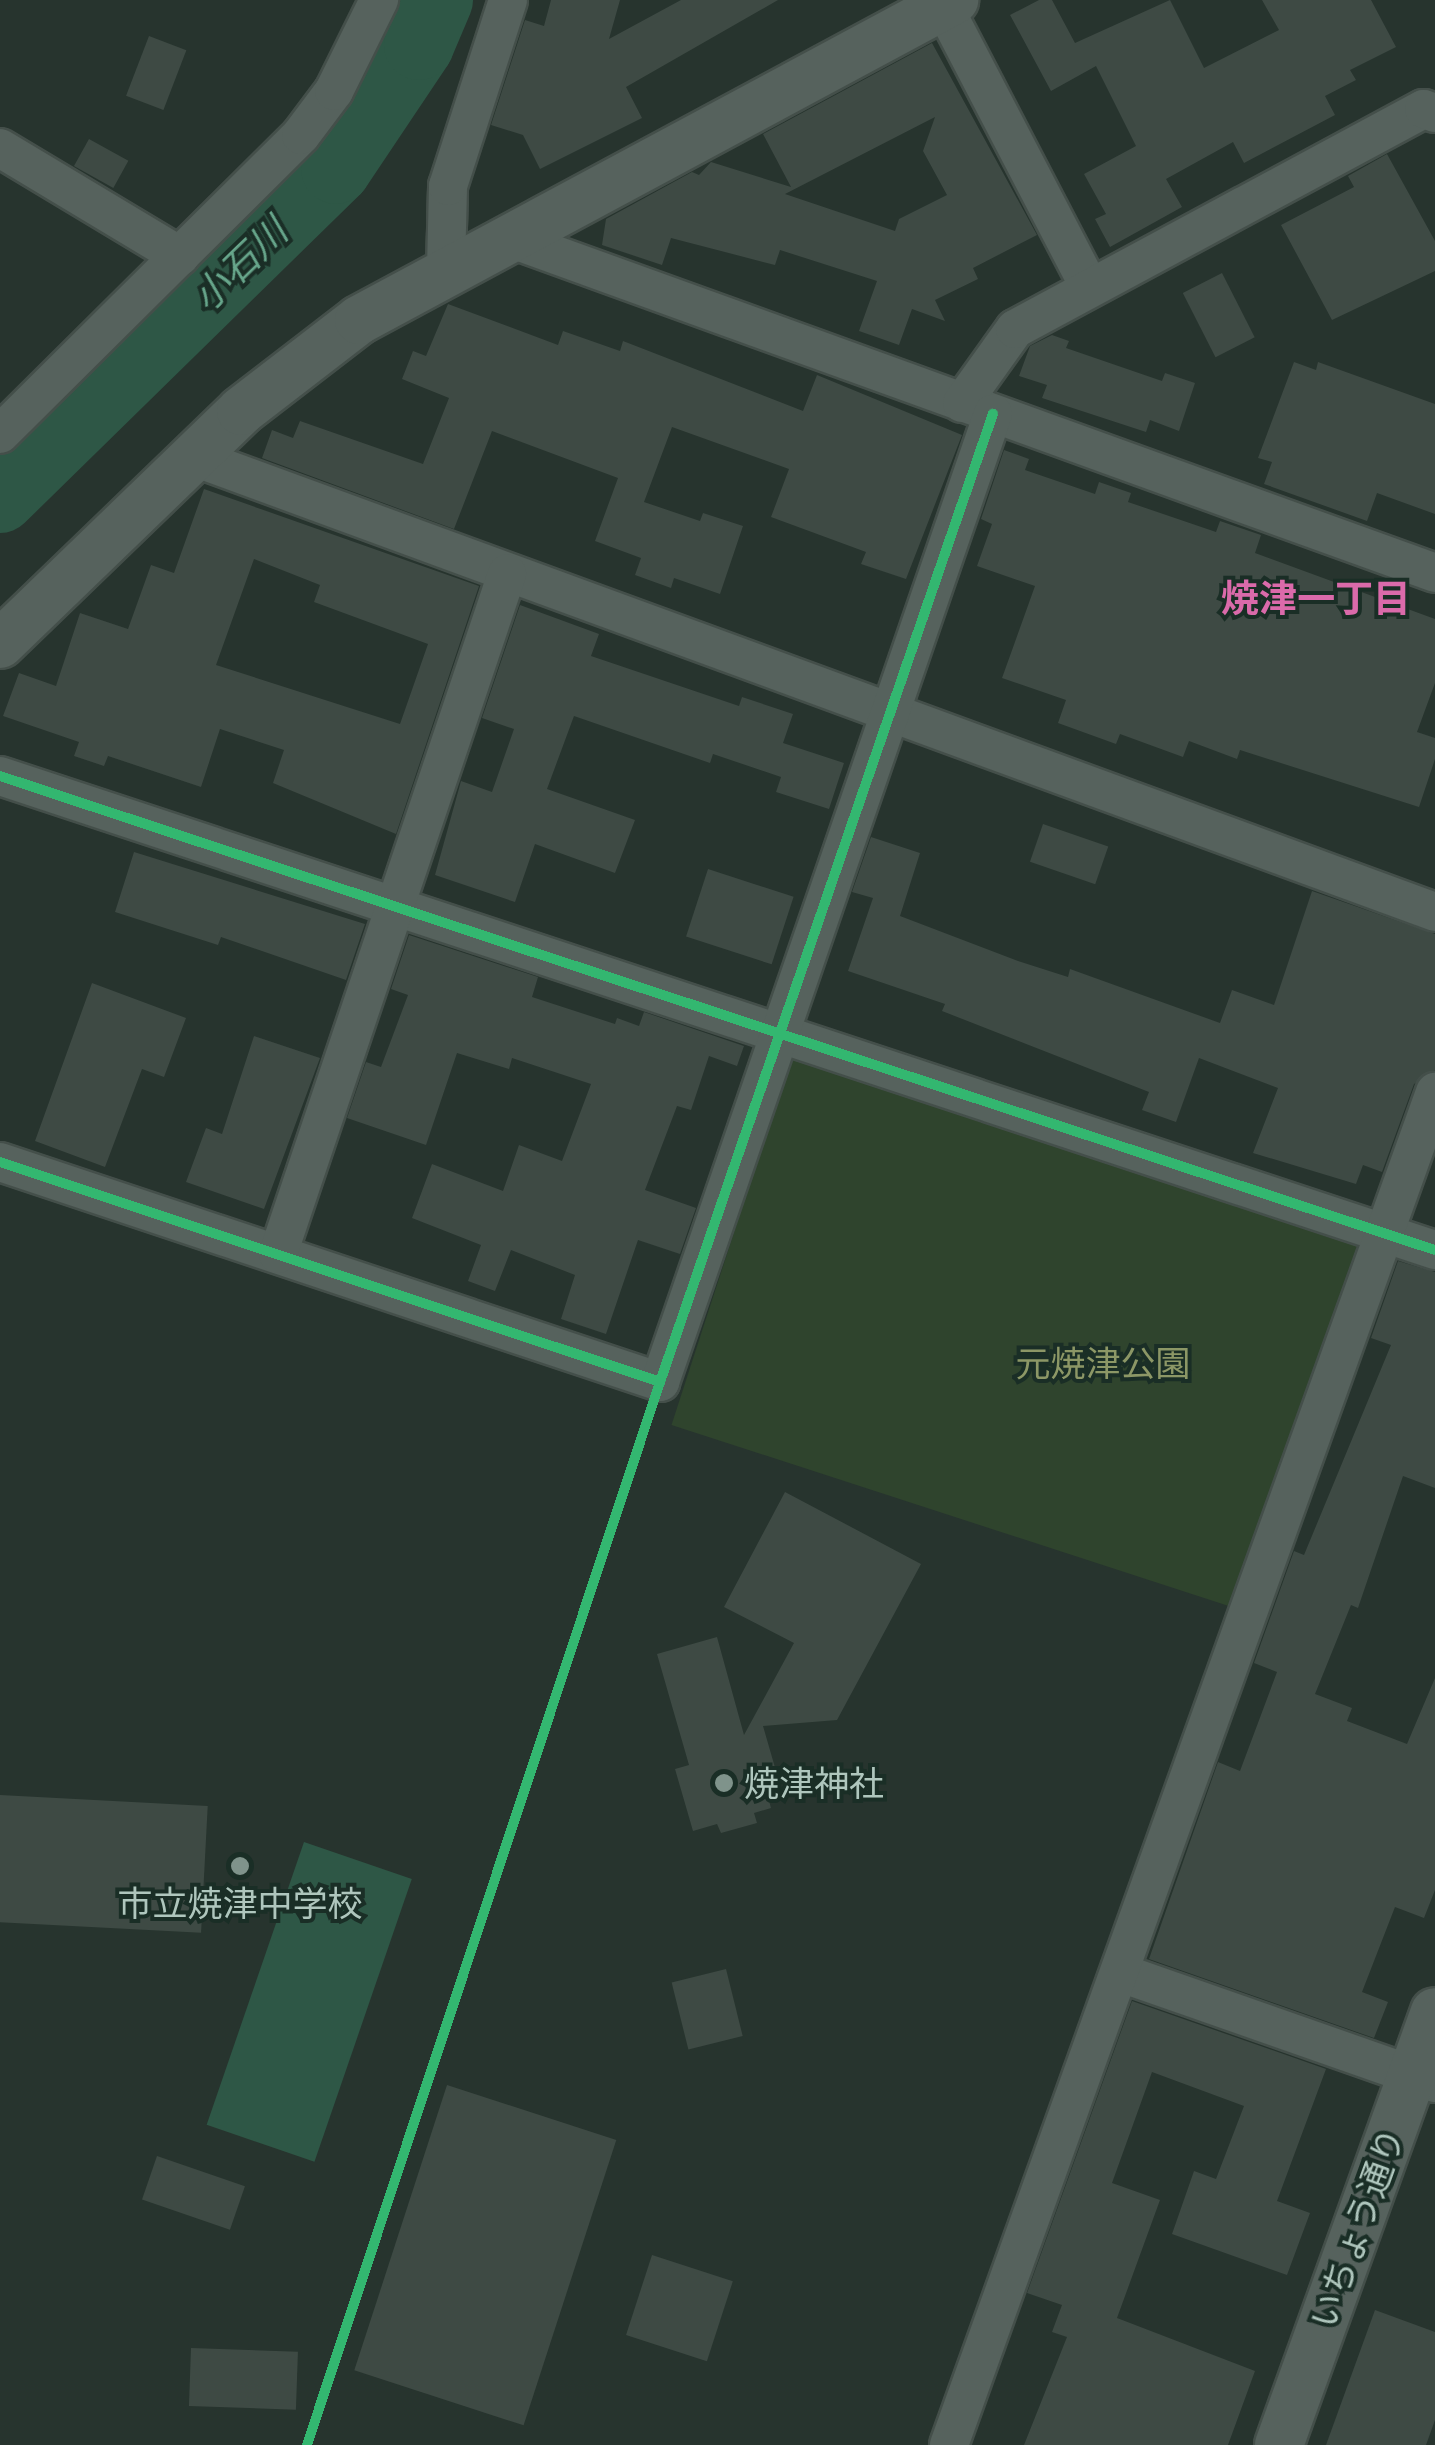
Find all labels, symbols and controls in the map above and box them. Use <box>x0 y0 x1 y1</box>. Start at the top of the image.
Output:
water label: 小石川 <box>182 208 296 320</box>
district label: 焼津一丁目 <box>1221 575 1411 621</box>
park label: 元焼津公園 <box>1016 1342 1190 1384</box>
place label: 焼津神社 <box>744 1762 884 1804</box>
marker: 焼津神社 <box>713 1772 735 1794</box>
marker: 市立焼津中学校 <box>229 1855 251 1877</box>
place label: 市立焼津中学校 <box>118 1882 362 1924</box>
street label: いちょう通り <box>1301 2122 1413 2334</box>

